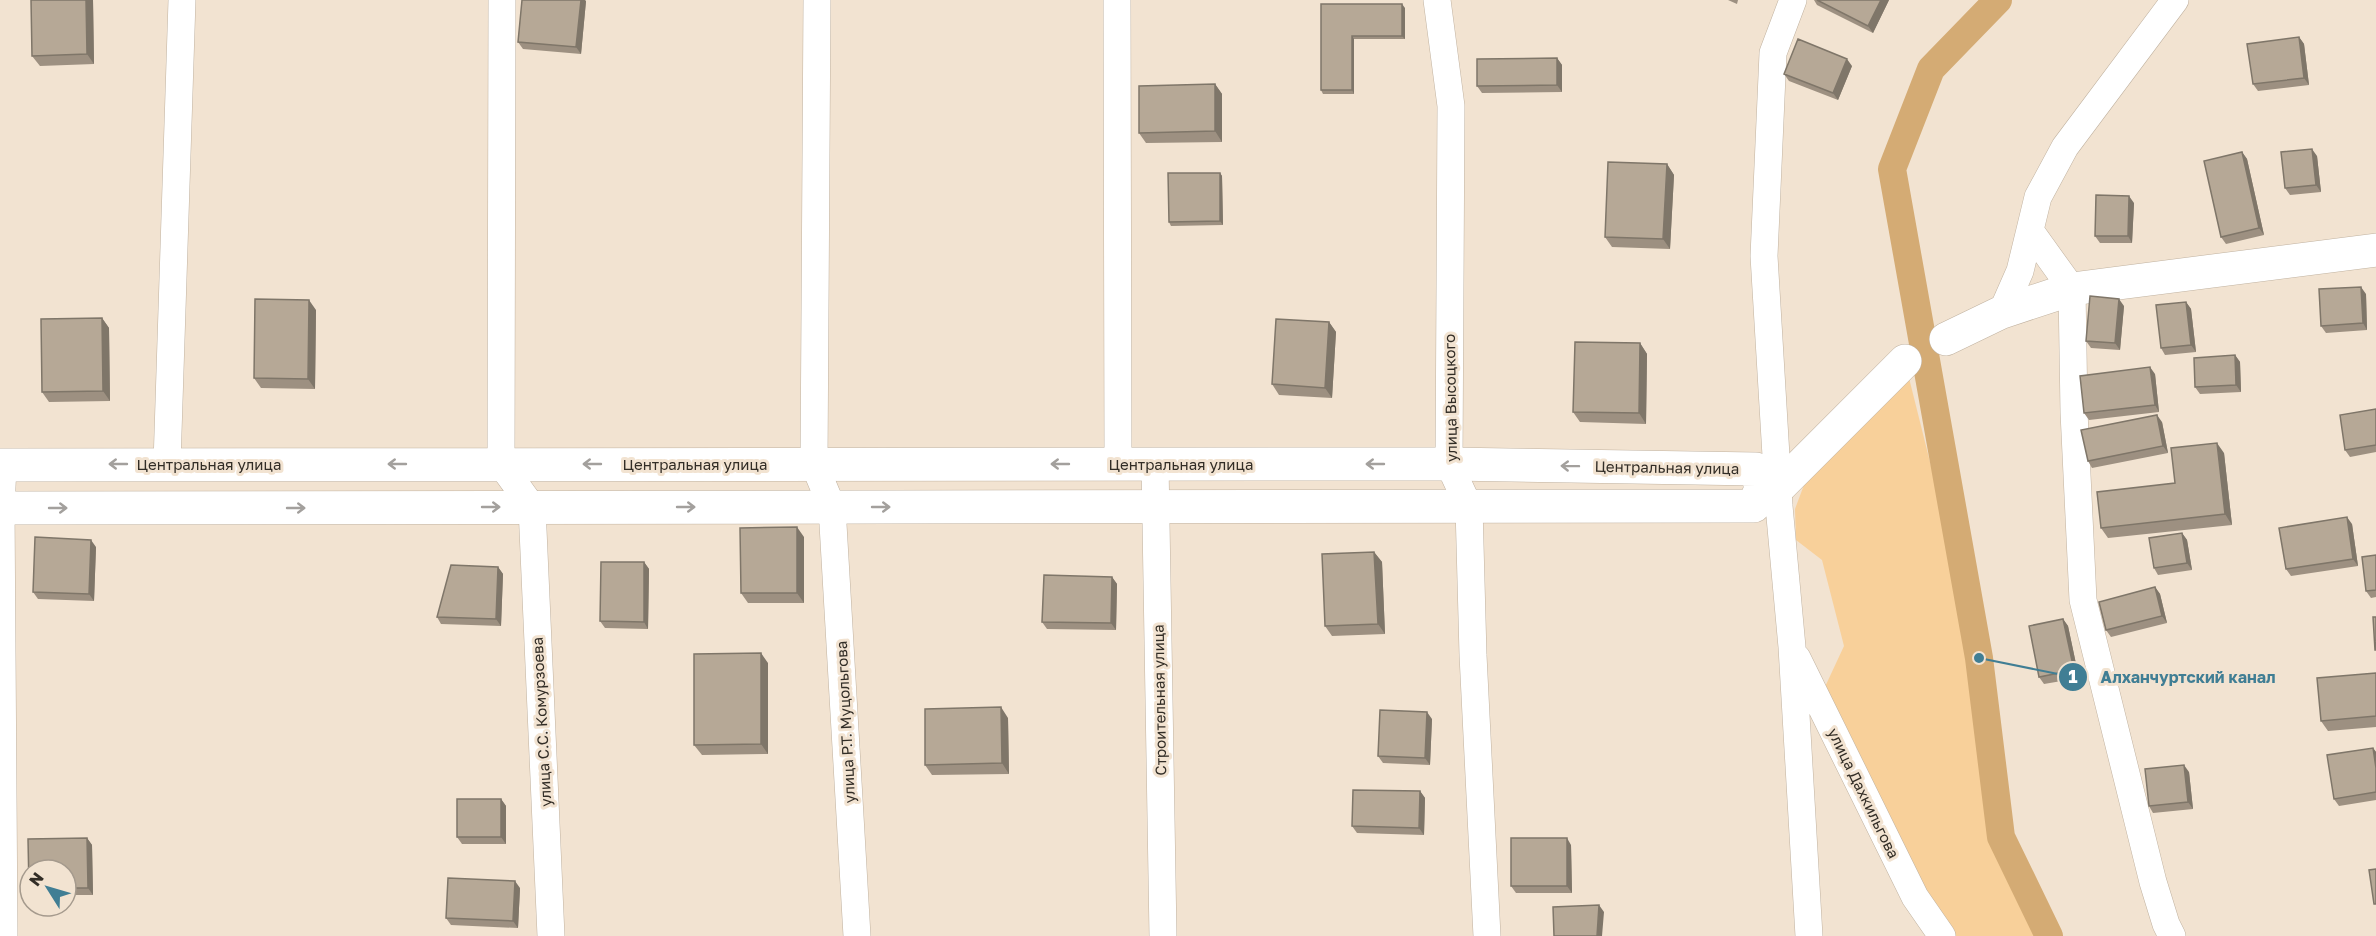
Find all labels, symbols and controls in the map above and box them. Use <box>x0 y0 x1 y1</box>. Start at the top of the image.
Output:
street label: улица Высоцкого <box>1440 334 1460 462</box>
street label: Центральная улица <box>137 455 281 473</box>
street label: Центральная улица <box>623 455 767 473</box>
street label: Центральная улица <box>1109 455 1253 473</box>
street label: Центральная улица <box>1594 457 1740 477</box>
one-way arrow <box>108 458 128 470</box>
one-way arrow <box>387 458 407 470</box>
one-way arrow <box>582 458 602 470</box>
one-way arrow <box>1050 458 1070 470</box>
one-way arrow <box>1366 458 1386 470</box>
one-way arrow <box>1561 460 1581 472</box>
one-way arrow <box>480 501 500 513</box>
one-way arrow <box>675 501 695 513</box>
one-way arrow <box>870 501 890 513</box>
one-way arrow <box>48 502 68 514</box>
one-way arrow <box>285 502 305 514</box>
street label: Строительная улица <box>1149 624 1169 776</box>
street label: улица С.С. Комурзоева <box>528 637 554 807</box>
street label: улица Р.Т. Муцольгова <box>832 640 858 804</box>
callout: Алханчуртский канал <box>2058 660 2287 694</box>
text: 1 <box>2068 665 2078 687</box>
text: Алханчуртский канал <box>2100 667 2276 687</box>
street label: улица Дахкильгова <box>1825 725 1903 861</box>
north arrow <box>18 858 78 918</box>
text: N <box>24 868 48 890</box>

